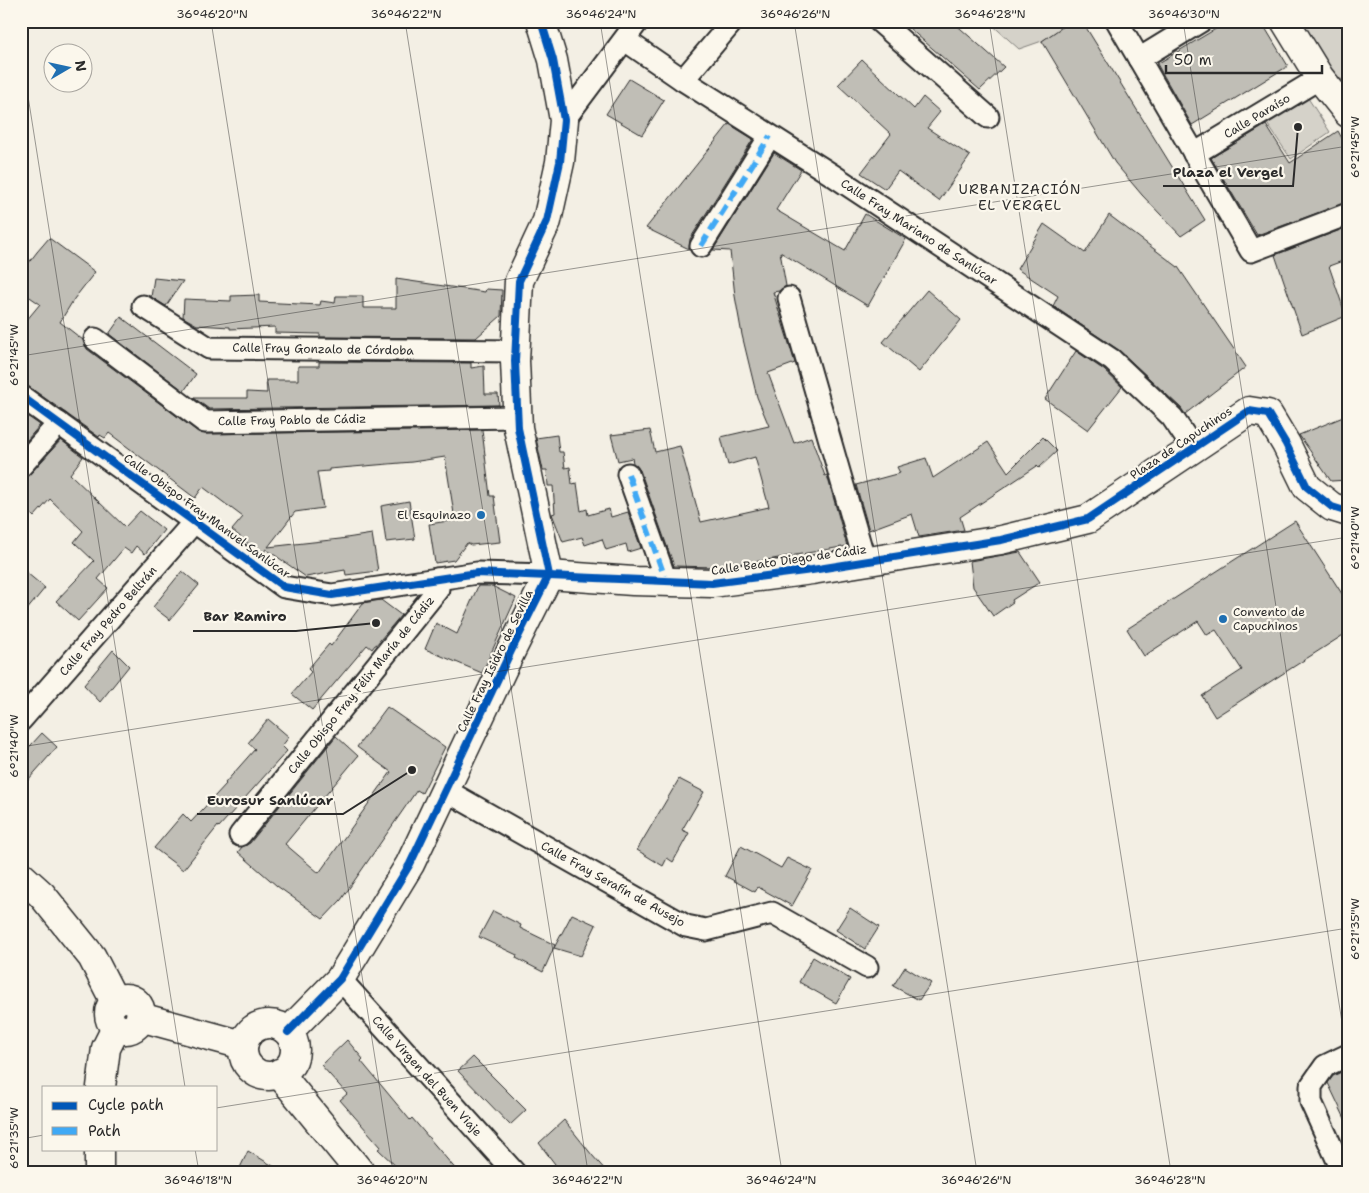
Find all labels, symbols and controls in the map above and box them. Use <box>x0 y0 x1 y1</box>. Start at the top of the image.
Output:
text: 36°46'20"N <box>176 6 248 22</box>
text: 36°46'22"N <box>370 6 442 22</box>
text: 36°46'24"N <box>565 6 637 22</box>
text: 36°46'26"N <box>760 6 830 22</box>
text: 36°46'28"N <box>954 6 1026 22</box>
text: 36°46'30"N <box>1148 6 1220 22</box>
north arrow <box>42 42 92 92</box>
scale bar <box>1166 42 1323 74</box>
text: 50 m <box>1174 50 1212 70</box>
text: N <box>71 59 91 73</box>
street label: Calle Paraíso <box>1221 90 1293 142</box>
text: 6°21'45"W <box>1347 116 1363 178</box>
callout: Plaza el Vergel <box>1163 157 1293 186</box>
text: Plaza el Vergel <box>1173 163 1283 181</box>
street label: Calle Fray Mariano de Sanlúcar <box>837 175 1001 289</box>
district label: URBANIZACIÓN EL VERGEL <box>959 180 1081 214</box>
text: 6°21'45"W <box>6 324 22 386</box>
street label: Calle Fray Gonzalo de Córdoba <box>232 339 414 359</box>
street label: Plaza de Capuchinos <box>1127 403 1235 483</box>
street label: Calle Fray Pablo de Cádiz <box>218 411 366 429</box>
street label: Calle Obispo Fray Manuel Sanlúcar <box>120 450 294 582</box>
text: 6°21'40"W <box>1347 506 1363 570</box>
place label: El Esquinazo <box>397 507 471 523</box>
marker: El Esquinazo <box>475 509 487 521</box>
street label: Calle Beato Diego de Cádiz <box>710 541 868 579</box>
street label: Calle Fray Pedro Beltrán <box>56 563 160 679</box>
street label: Calle Fray Isidro de Sevilla <box>453 587 537 735</box>
street label: Calle Obispo Fray Félix María de Cádiz <box>284 593 438 777</box>
callout: Bar Ramiro <box>193 602 296 631</box>
place label: Convento de Capuchinos <box>1233 604 1305 634</box>
text: Bar Ramiro <box>203 607 287 625</box>
marker: Convento de Capuchinos <box>1217 613 1229 625</box>
text: 6°21'40"W <box>6 714 22 778</box>
callout: Eurosur Sanlúcar <box>197 785 343 814</box>
text: Eurosur Sanlúcar <box>207 791 334 809</box>
street label: Calle Fray Serafín de Ausejo <box>538 838 688 930</box>
text: 6°21'35"W <box>1347 898 1363 960</box>
street label: Calle Virgen del Buen Viaje <box>369 1012 486 1140</box>
legend <box>42 1086 218 1150</box>
text: Cycle path <box>88 1095 164 1115</box>
text: 6°21'35"W <box>6 1107 22 1169</box>
text: Path <box>88 1121 121 1141</box>
text: 36°46'18"N <box>164 1172 232 1188</box>
text: 36°46'20"N <box>356 1172 428 1188</box>
text: 36°46'22"N <box>551 1172 623 1188</box>
text: 36°46'24"N <box>745 1172 817 1188</box>
text: 36°46'26"N <box>941 1172 1011 1188</box>
text: 36°46'28"N <box>1134 1172 1206 1188</box>

